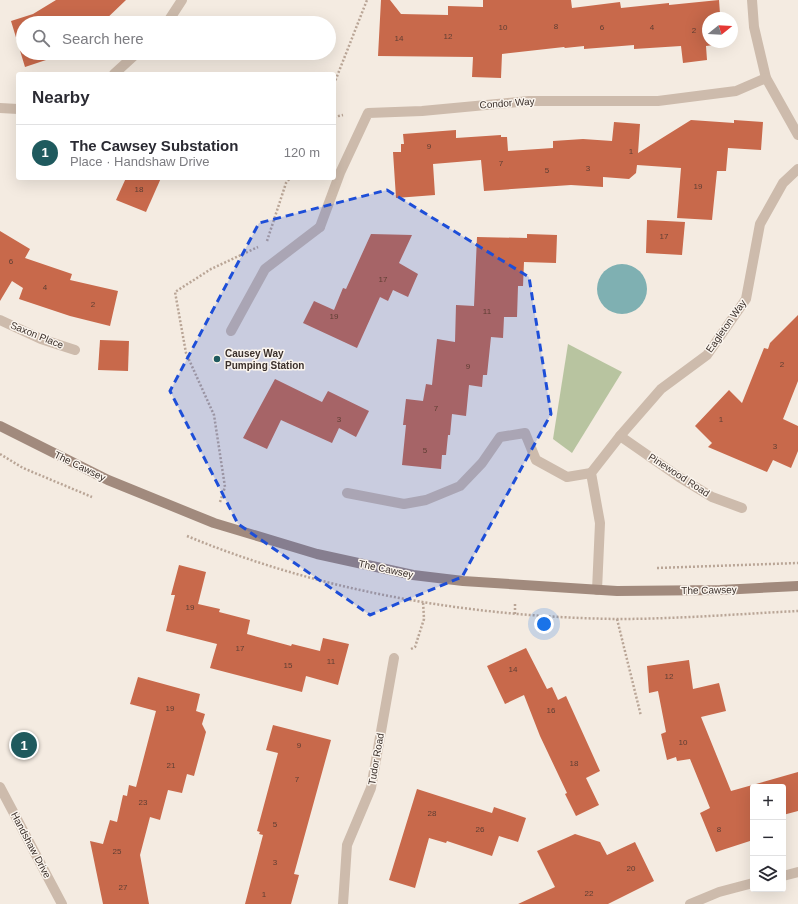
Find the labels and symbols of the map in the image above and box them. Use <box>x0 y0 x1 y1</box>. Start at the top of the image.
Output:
north arrow <box>702 12 738 48</box>
house number: 8 <box>554 22 559 31</box>
house number: 10 <box>499 23 508 32</box>
house number: 6 <box>600 23 605 32</box>
house number: 4 <box>650 23 655 32</box>
house number: 2 <box>692 26 697 35</box>
house number: 12 <box>444 32 453 41</box>
house number: 14 <box>395 34 404 43</box>
street label: Condor Way <box>479 96 535 110</box>
house number: 9 <box>427 142 432 151</box>
house number: 1 <box>629 147 634 156</box>
house number: 7 <box>499 159 504 168</box>
house number: 3 <box>586 164 591 173</box>
house number: 5 <box>545 166 550 175</box>
house number: 19 <box>694 182 703 191</box>
house number: 18 <box>135 185 144 194</box>
house number: 17 <box>660 232 669 241</box>
house number: 6 <box>9 257 14 266</box>
house number: 17 <box>379 275 388 284</box>
house number: 4 <box>43 283 48 292</box>
street label: Eagleton Way <box>704 297 748 355</box>
house number: 2 <box>91 300 96 309</box>
house number: 11 <box>483 307 492 316</box>
house number: 19 <box>330 312 339 321</box>
street label: Saxon Place <box>9 319 65 351</box>
place label: Causey Way Pumping Station <box>225 348 304 371</box>
marker: Causey Way Pumping Station <box>212 354 222 364</box>
house number: 2 <box>780 360 785 369</box>
house number: 9 <box>466 362 471 371</box>
house number: 7 <box>434 404 439 413</box>
house number: 3 <box>337 415 342 424</box>
house number: 1 <box>719 415 724 424</box>
house number: 3 <box>773 442 778 451</box>
house number: 5 <box>423 446 428 455</box>
street label: The Cawsey <box>53 449 107 483</box>
street label: Pinewood Road <box>646 451 712 499</box>
street label: The Cawsey <box>358 558 414 580</box>
street label: The Cawsey <box>681 584 737 596</box>
house number: 19 <box>186 603 195 612</box>
your location <box>534 614 554 634</box>
house number: 17 <box>236 644 245 653</box>
house number: 11 <box>327 657 336 666</box>
house number: 15 <box>284 661 293 670</box>
house number: 14 <box>509 665 518 674</box>
house number: 12 <box>665 672 674 681</box>
house number: 19 <box>166 704 175 713</box>
house number: 16 <box>547 706 556 715</box>
pin: 1 <box>11 730 37 760</box>
street label: Tudor Road <box>366 732 386 786</box>
house number: 10 <box>679 738 688 747</box>
house number: 9 <box>297 741 302 750</box>
house number: 18 <box>570 759 579 768</box>
house number: 21 <box>167 761 176 770</box>
house number: 7 <box>295 775 300 784</box>
house number: 23 <box>139 798 148 807</box>
house number: 28 <box>428 809 437 818</box>
street label: Handshaw Drive <box>9 810 53 880</box>
house number: 5 <box>273 820 278 829</box>
house number: 26 <box>476 825 485 834</box>
house number: 8 <box>717 825 722 834</box>
house number: 25 <box>113 847 122 856</box>
house number: 3 <box>273 858 278 867</box>
house number: 20 <box>627 864 636 873</box>
house number: 27 <box>119 883 128 892</box>
house number: 22 <box>585 889 594 898</box>
house number: 1 <box>262 890 267 899</box>

